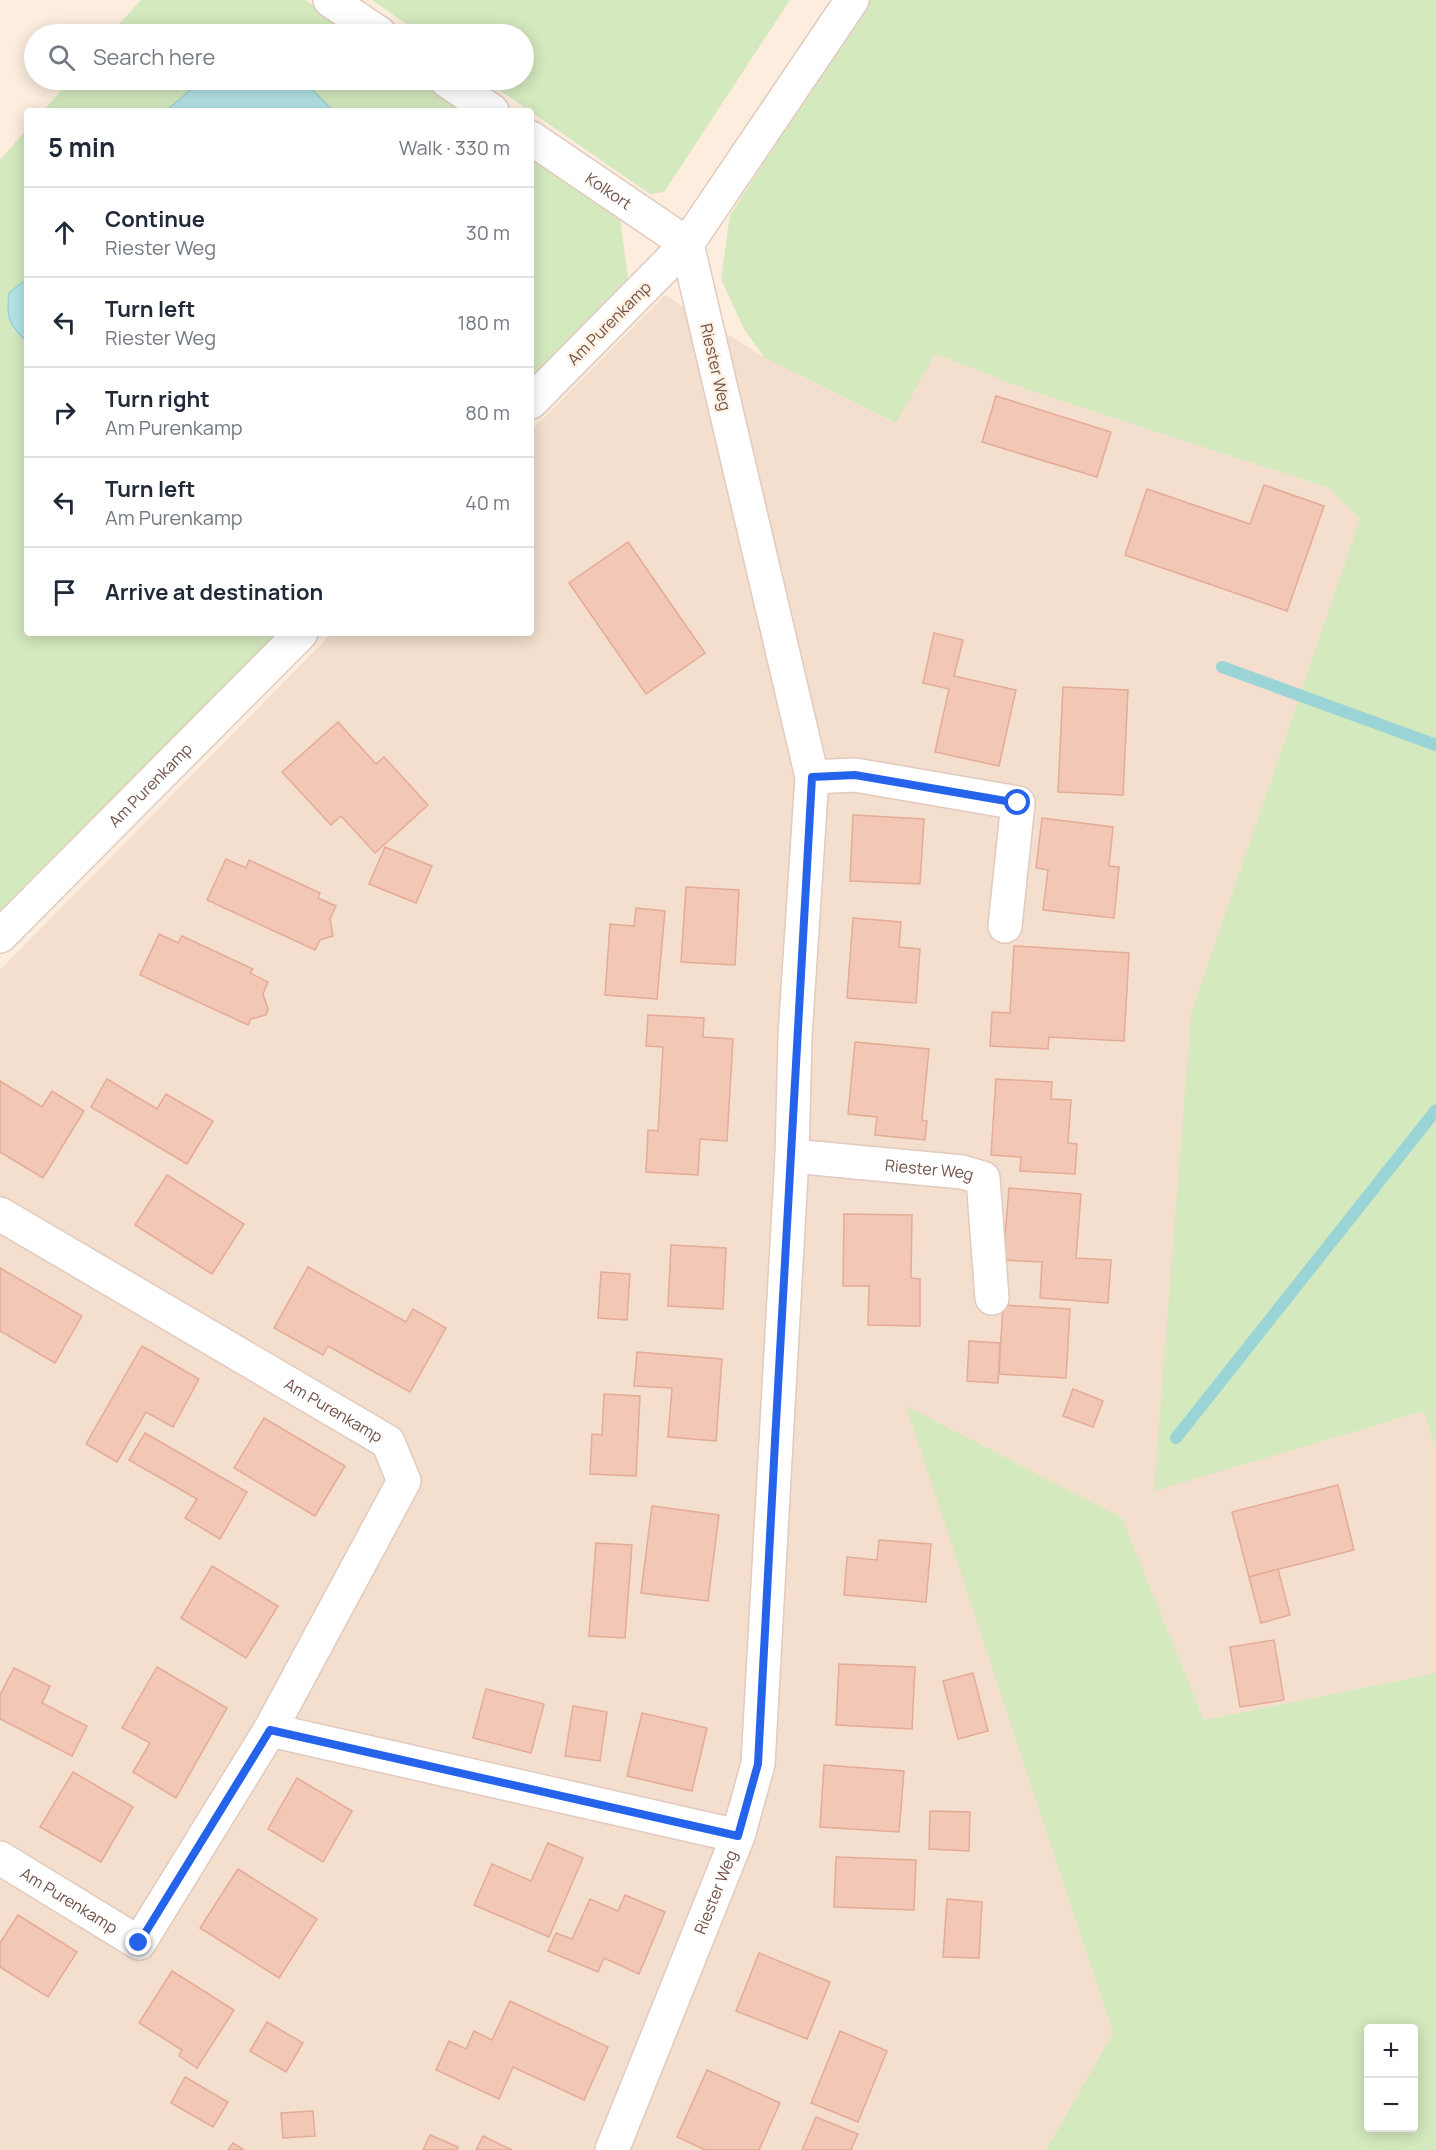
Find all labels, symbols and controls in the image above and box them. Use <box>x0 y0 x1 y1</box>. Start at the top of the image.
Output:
search box <box>24 24 534 90</box>
icon: search <box>45 41 78 74</box>
text: Search here <box>93 42 215 72</box>
text: 5 min <box>48 129 115 165</box>
text: Walk · 330 m <box>399 134 510 161</box>
street label: Kolkort <box>581 167 636 214</box>
text: Continue <box>105 204 205 234</box>
icon: ahead <box>48 216 81 249</box>
text: 30 m <box>466 219 510 246</box>
text: Riester Weg <box>105 234 216 261</box>
street label: Am Purenkamp <box>562 276 656 370</box>
text: Turn left <box>105 294 195 324</box>
icon: left <box>48 306 81 339</box>
text: 180 m <box>457 309 510 336</box>
street label: Riester Weg <box>695 321 737 413</box>
text: Riester Weg <box>105 324 216 351</box>
text: Turn right <box>105 384 210 414</box>
icon: right <box>48 396 81 429</box>
text: 80 m <box>465 399 510 426</box>
text: Am Purenkamp <box>105 414 243 441</box>
text: Turn left <box>105 474 195 504</box>
icon: left <box>48 486 81 519</box>
text: 40 m <box>465 489 510 516</box>
text: Am Purenkamp <box>105 504 243 531</box>
icon: arrive <box>48 576 81 609</box>
text: Arrive at destination <box>105 577 323 607</box>
street label: Am Purenkamp <box>103 738 197 832</box>
route start <box>1004 789 1030 815</box>
street label: Riester Weg <box>884 1154 976 1186</box>
street label: Am Purenkamp <box>281 1373 387 1447</box>
street label: Riester Weg <box>689 1847 742 1937</box>
street label: Am Purenkamp <box>16 1862 122 1938</box>
route end <box>125 1929 151 1955</box>
map controls <box>1364 2024 1418 2132</box>
button: + <box>1364 2024 1418 2078</box>
button: − <box>1364 2078 1418 2132</box>

